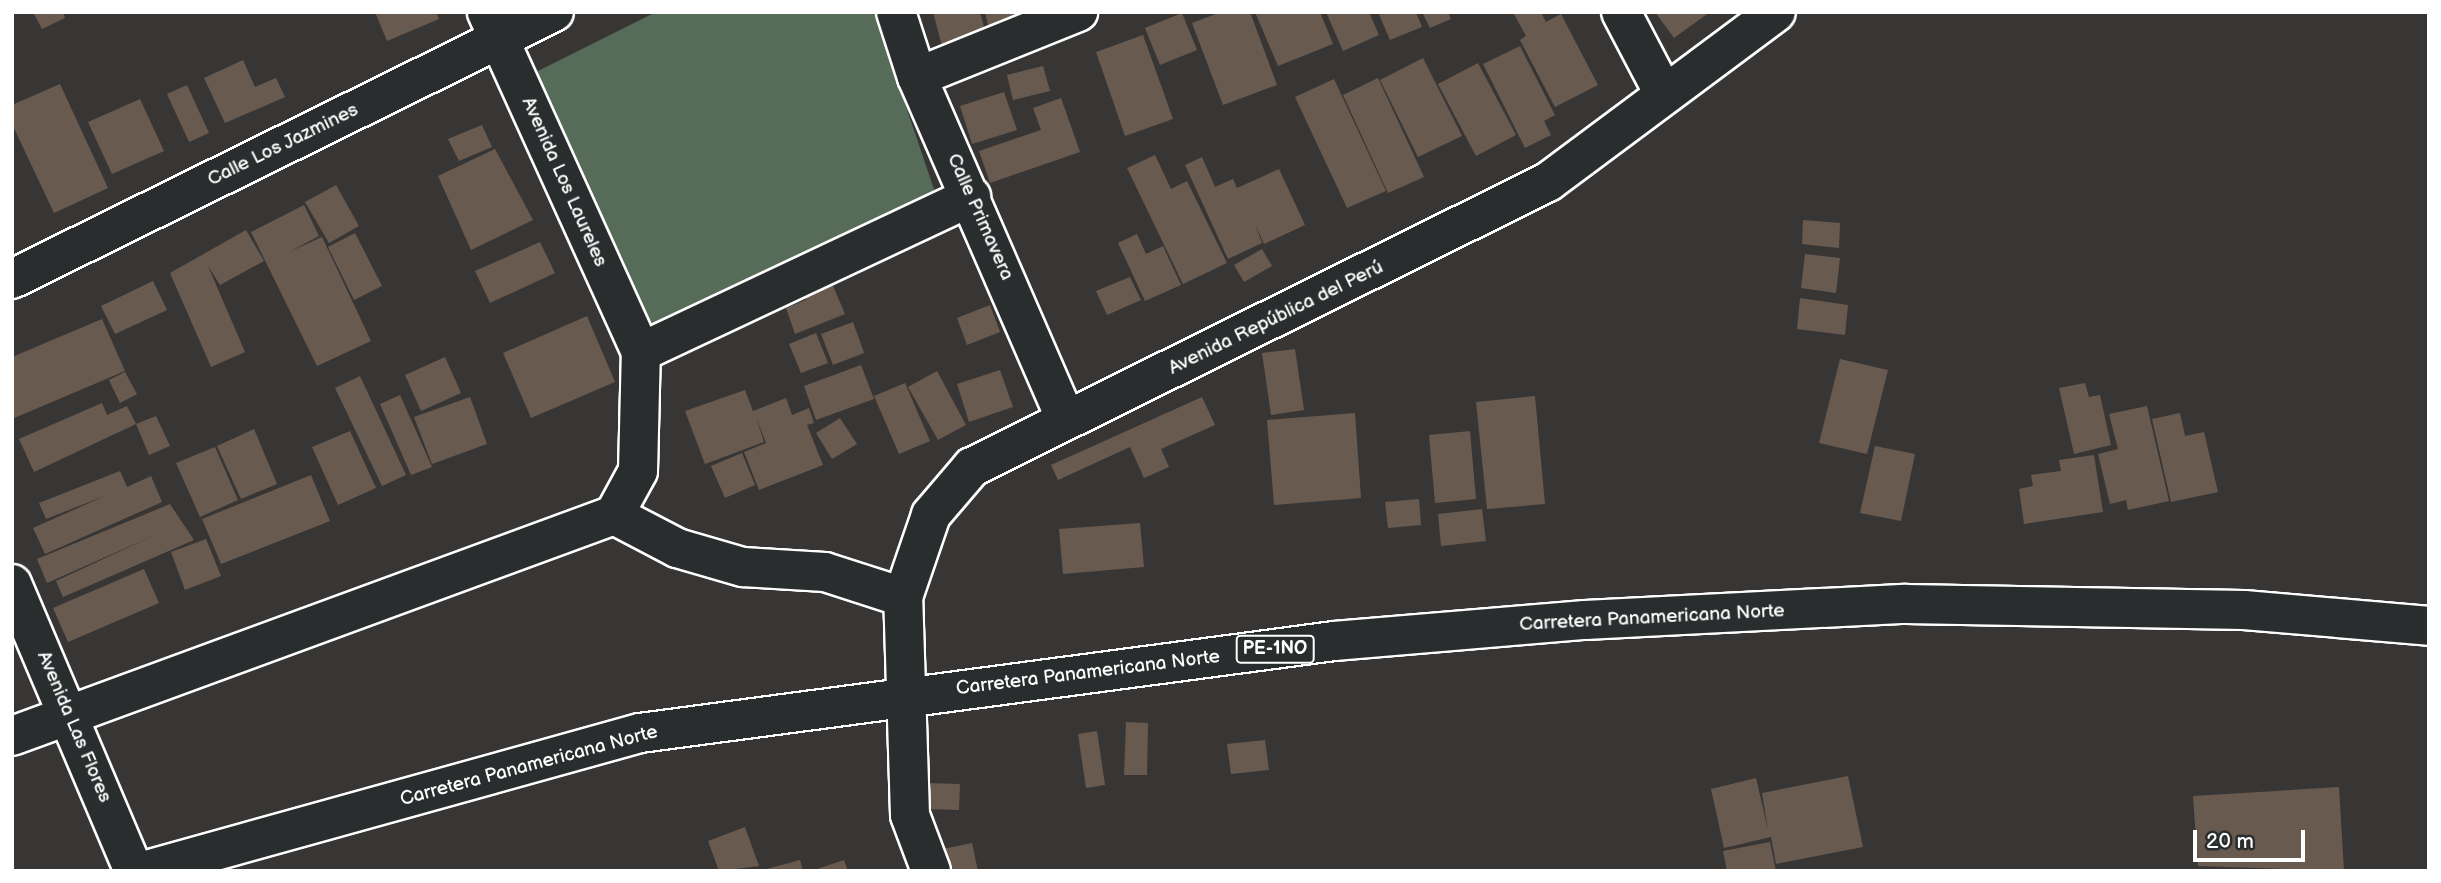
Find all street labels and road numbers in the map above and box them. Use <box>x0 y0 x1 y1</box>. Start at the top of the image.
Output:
street label: Avenida Los Laureles <box>516 94 612 270</box>
street label: Calle Los Jazmines <box>204 98 362 192</box>
street label: Calle Primavera <box>942 150 1018 284</box>
street label: Avenida República del Perú <box>1165 256 1387 380</box>
street label: Carretera Panamericana Norte <box>1519 600 1785 636</box>
road number: PE-1NO <box>1235 634 1315 664</box>
street label: Carretera Panamericana Norte <box>955 646 1221 700</box>
street label: Avenida Las Flores <box>32 648 116 806</box>
street label: Carretera Panamericana Norte <box>398 721 660 811</box>

